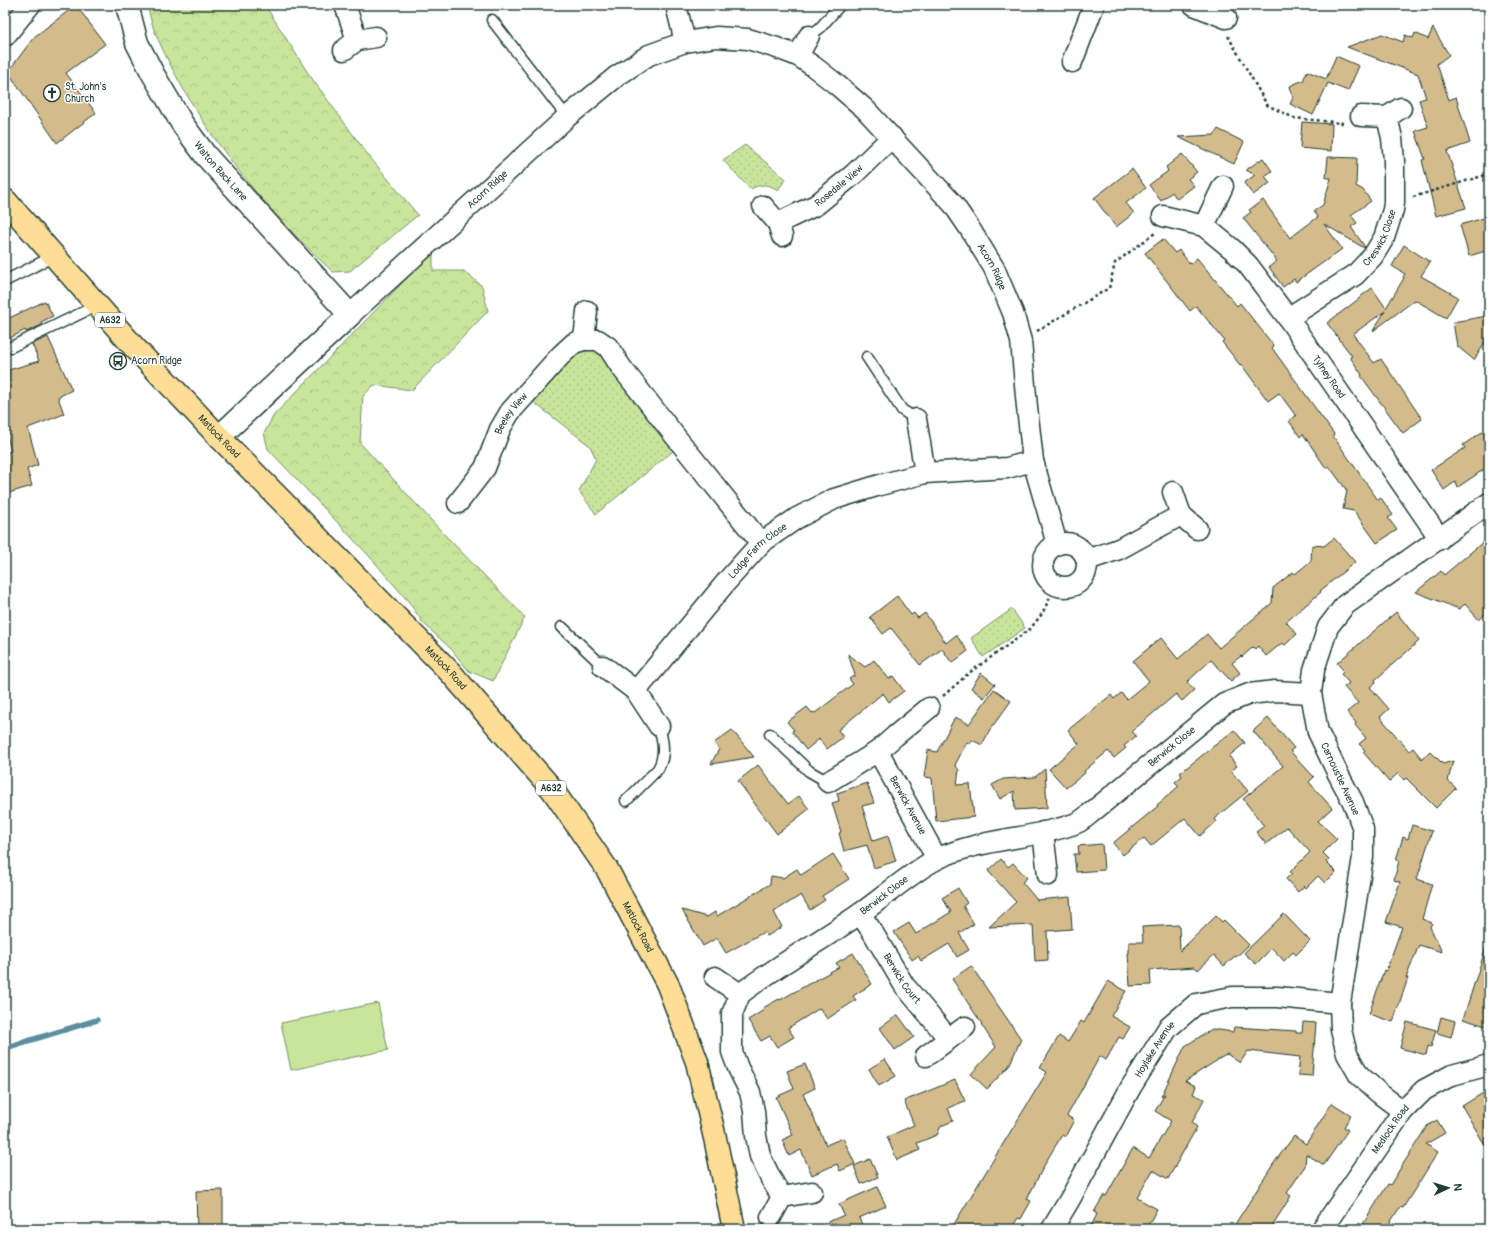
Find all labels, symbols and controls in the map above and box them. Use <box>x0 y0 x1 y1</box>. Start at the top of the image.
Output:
place label: St. John's Church <box>65 81 107 105</box>
church icon: St. John's Church <box>42 83 62 103</box>
street label: Walton Back Lane <box>191 139 250 204</box>
street label: Rosedale View <box>813 162 866 209</box>
street label: Acorn Ridge <box>465 168 510 211</box>
street label: Creswick Close <box>1360 208 1399 269</box>
street label: Acorn Ridge <box>974 241 1009 292</box>
road number: A632 <box>95 313 125 327</box>
bus stop icon: Acorn Ridge <box>108 351 128 371</box>
street label: Tylney Road <box>1310 353 1348 401</box>
place label: Acorn Ridge <box>131 355 182 367</box>
street label: Beeley View <box>492 390 530 436</box>
street label: Matlock Road <box>195 412 243 461</box>
street label: Lodge Farm Close <box>726 521 789 581</box>
street label: Matlock Road <box>422 644 469 692</box>
street label: Berwick Close <box>1146 724 1198 770</box>
street label: Carnoustie Avenue <box>1318 741 1362 817</box>
street label: Berwick Avenue <box>887 774 929 837</box>
road number: A632 <box>536 781 566 795</box>
street label: Berwick Close <box>858 873 911 918</box>
street label: Matlock Road <box>619 900 656 955</box>
street label: Berwick Court <box>881 951 924 1007</box>
street label: Hoylake Avenue <box>1132 1019 1178 1080</box>
street label: Medlock Road <box>1369 1102 1412 1156</box>
north arrow <box>1428 1168 1468 1208</box>
text: N <box>1451 1183 1464 1192</box>

